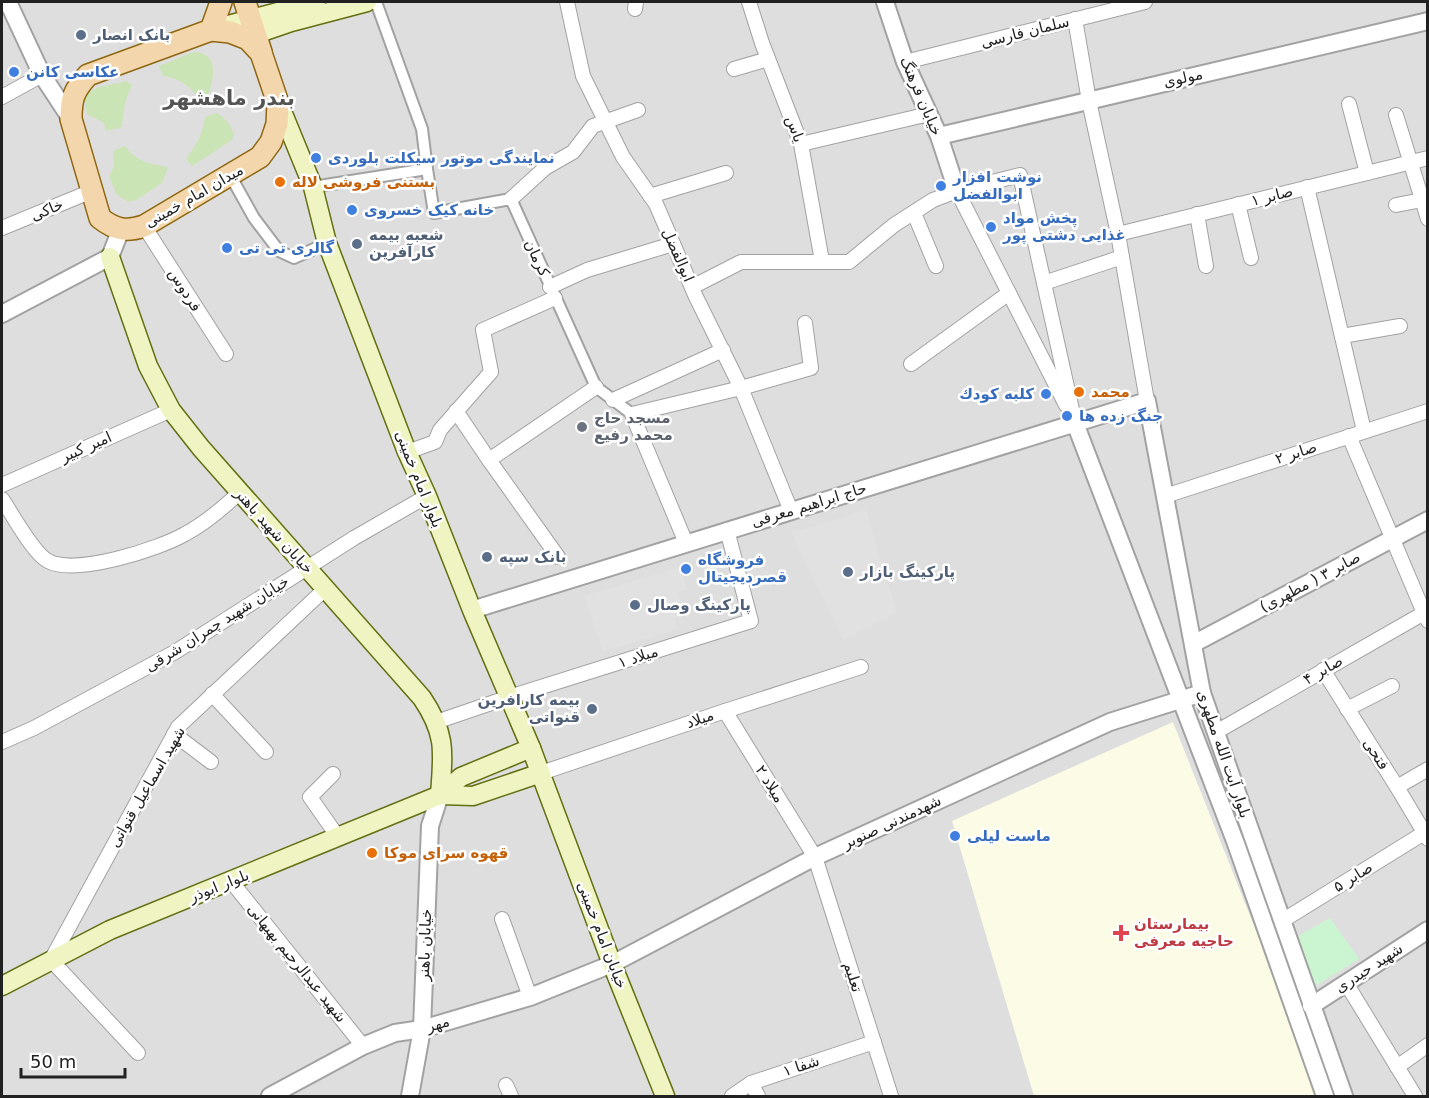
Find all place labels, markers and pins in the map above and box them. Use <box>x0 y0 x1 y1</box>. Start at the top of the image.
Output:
place label: بانک انصار <box>92 26 170 44</box>
marker: بانک انصار <box>74 28 88 42</box>
place label: عکاسی کانن <box>26 63 119 81</box>
marker: عکاسی کانن <box>7 65 21 79</box>
place label: نمایندگی موتور سیکلت بلوردی <box>328 149 555 167</box>
marker: نمایندگی موتور سیکلت بلوردی <box>309 151 323 165</box>
place label: نوشت افزار ابوالفضل <box>952 168 1042 203</box>
place label: بستنی فروشی لاله <box>292 173 435 191</box>
marker: بستنی فروشی لاله <box>273 175 287 189</box>
marker: نوشت افزار ابوالفضل <box>934 179 948 193</box>
place label: خانه کیک خسروی <box>364 201 494 219</box>
marker: خانه کیک خسروی <box>345 203 359 217</box>
place label: پخش مواد غذایی دشتی پور <box>1002 209 1126 245</box>
marker: پخش مواد غذایی دشتی پور <box>984 220 998 234</box>
place label: شعبه بیمه کارآفرین <box>369 226 444 261</box>
marker: شعبه بیمه کارآفرین <box>350 237 364 251</box>
place label: گالری تی تی <box>239 239 334 257</box>
marker: گالری تی تی <box>220 241 234 255</box>
place label: محمد <box>1091 383 1130 401</box>
place label: كلبه كودك <box>959 385 1034 403</box>
marker: محمد <box>1072 385 1086 399</box>
marker: كلبه كودك <box>1039 387 1053 401</box>
place label: جنگ زده ها <box>1079 407 1163 425</box>
place label: مسجد حاج محمد رفیع <box>594 409 673 444</box>
marker: جنگ زده ها <box>1060 409 1074 423</box>
marker: مسجد حاج محمد رفیع <box>575 420 589 434</box>
place label: بانک سپه <box>499 548 566 567</box>
marker: بانک سپه <box>480 550 494 564</box>
place label: فروشگاه قصردیجیتال <box>698 551 787 586</box>
marker: فروشگاه قصردیجیتال <box>679 562 693 576</box>
place label: پارکینگ بازار <box>859 563 955 582</box>
marker: پارکینگ بازار <box>841 565 855 579</box>
place label: پارکینگ وصال <box>647 596 751 615</box>
marker: پارکینگ وصال <box>628 598 642 612</box>
place label: بیمه کارافرین قنواتی <box>477 691 580 726</box>
marker: بیمه کارافرین قنواتی <box>585 702 599 716</box>
place label: ماست لیلی <box>967 827 1051 845</box>
marker: ماست لیلی <box>948 829 962 843</box>
place label: قهوه سرای موکا <box>384 844 508 862</box>
marker: قهوه سرای موکا <box>365 846 379 860</box>
place label: بیمارستان حاجیه معرفی <box>1134 915 1234 950</box>
marker: بیمارستان حاجیه معرفی <box>1112 924 1130 942</box>

